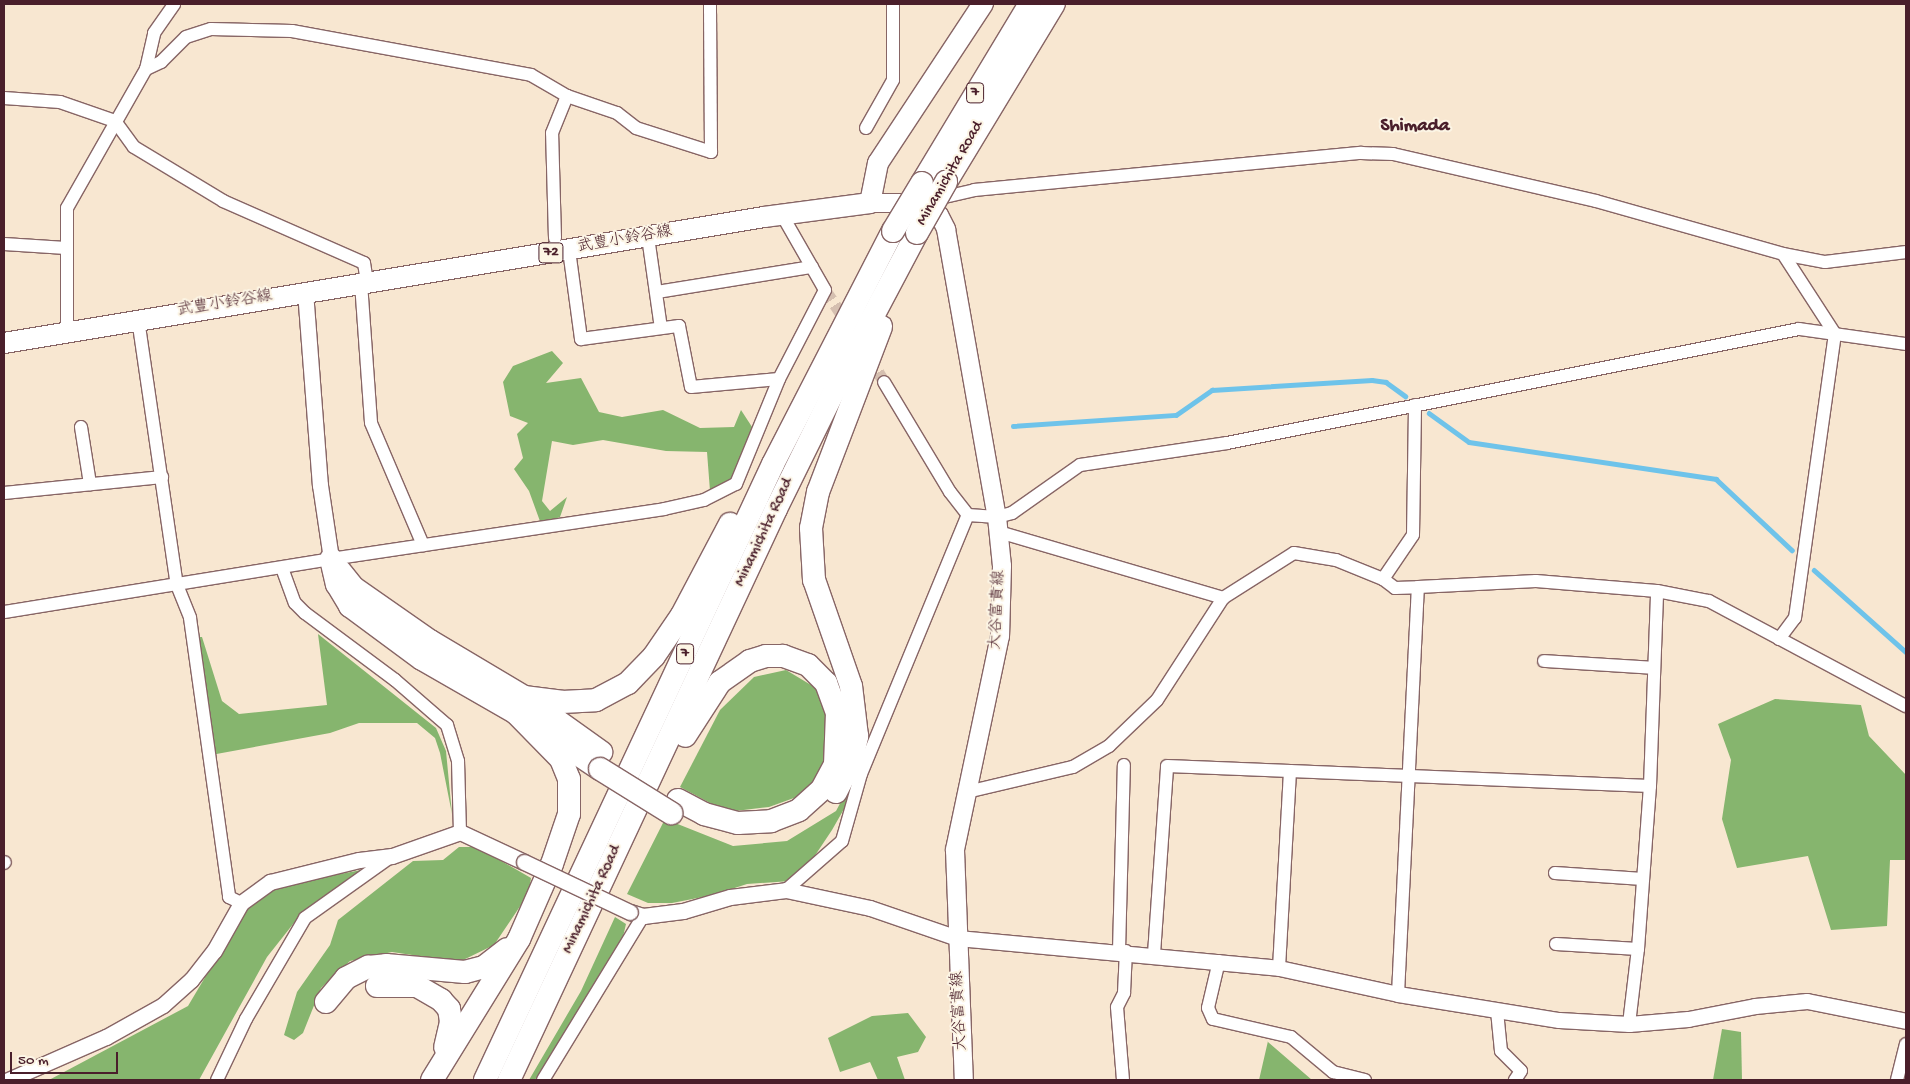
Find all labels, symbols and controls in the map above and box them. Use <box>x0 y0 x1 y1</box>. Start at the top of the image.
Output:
road number: 7 <box>965 80 985 106</box>
district label: Shimada <box>1381 116 1449 138</box>
street label: Minamichita Road <box>913 118 989 230</box>
street label: 武豊小鈴谷線 <box>576 223 674 259</box>
road number: 72 <box>537 240 565 266</box>
street label: 武豊小鈴谷線 <box>176 288 274 322</box>
street label: Minamichita Road <box>731 476 799 590</box>
street label: 大谷富貴線 <box>987 570 1011 650</box>
road number: 7 <box>675 642 695 666</box>
street label: Minamichita Road <box>559 843 627 957</box>
street label: 大谷富貴線 <box>949 971 973 1051</box>
scale bar <box>12 1042 120 1074</box>
text: 50 m <box>18 1052 49 1070</box>

